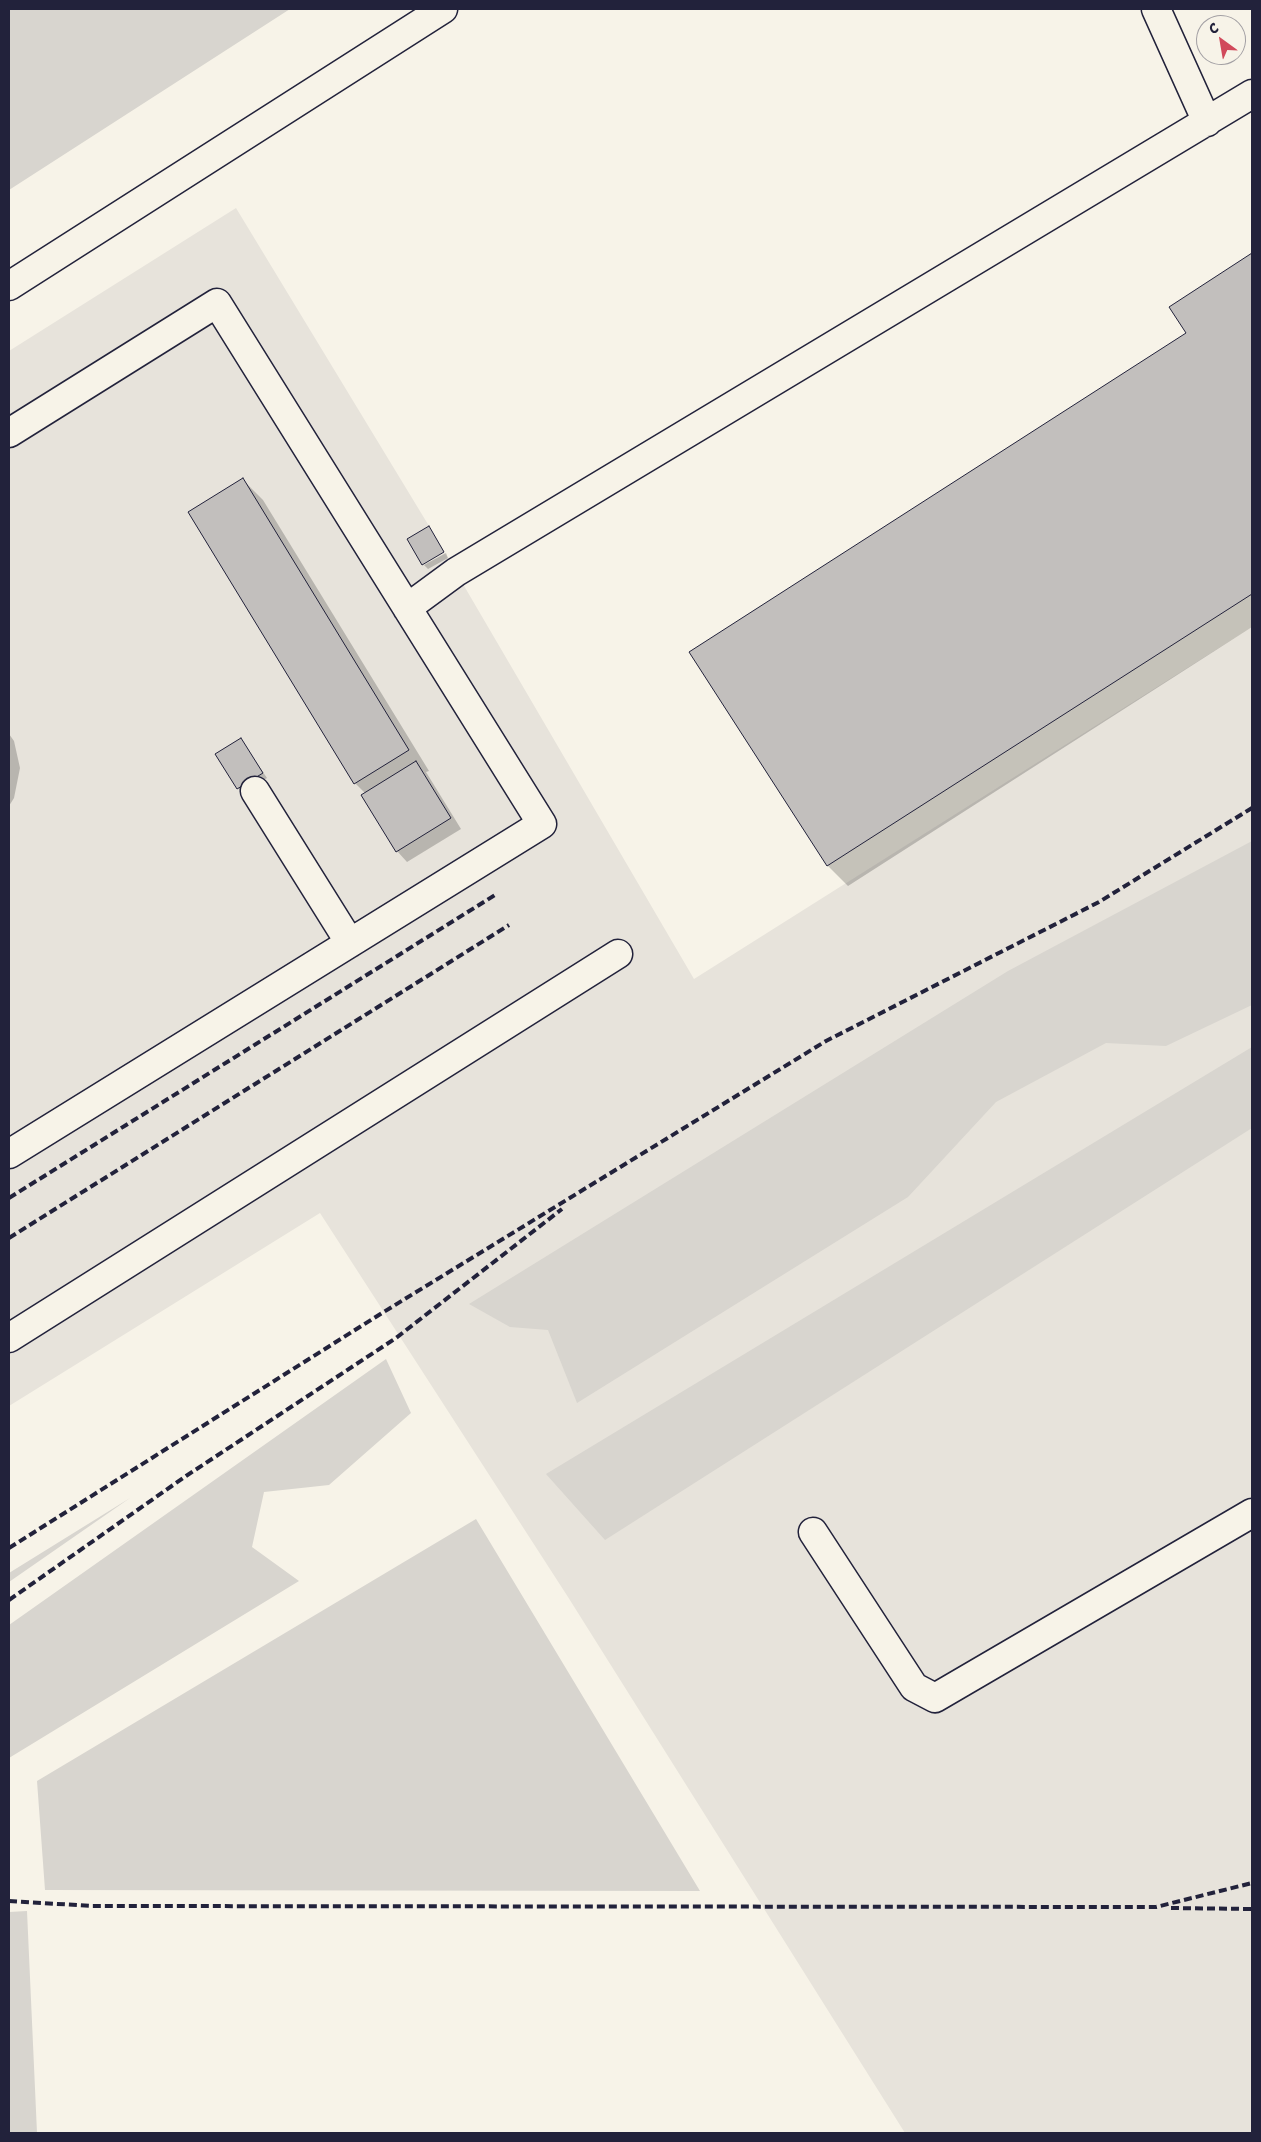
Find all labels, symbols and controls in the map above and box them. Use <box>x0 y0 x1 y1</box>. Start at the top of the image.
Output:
north arrow <box>1196 15 1246 65</box>
text: С <box>1205 18 1222 38</box>

